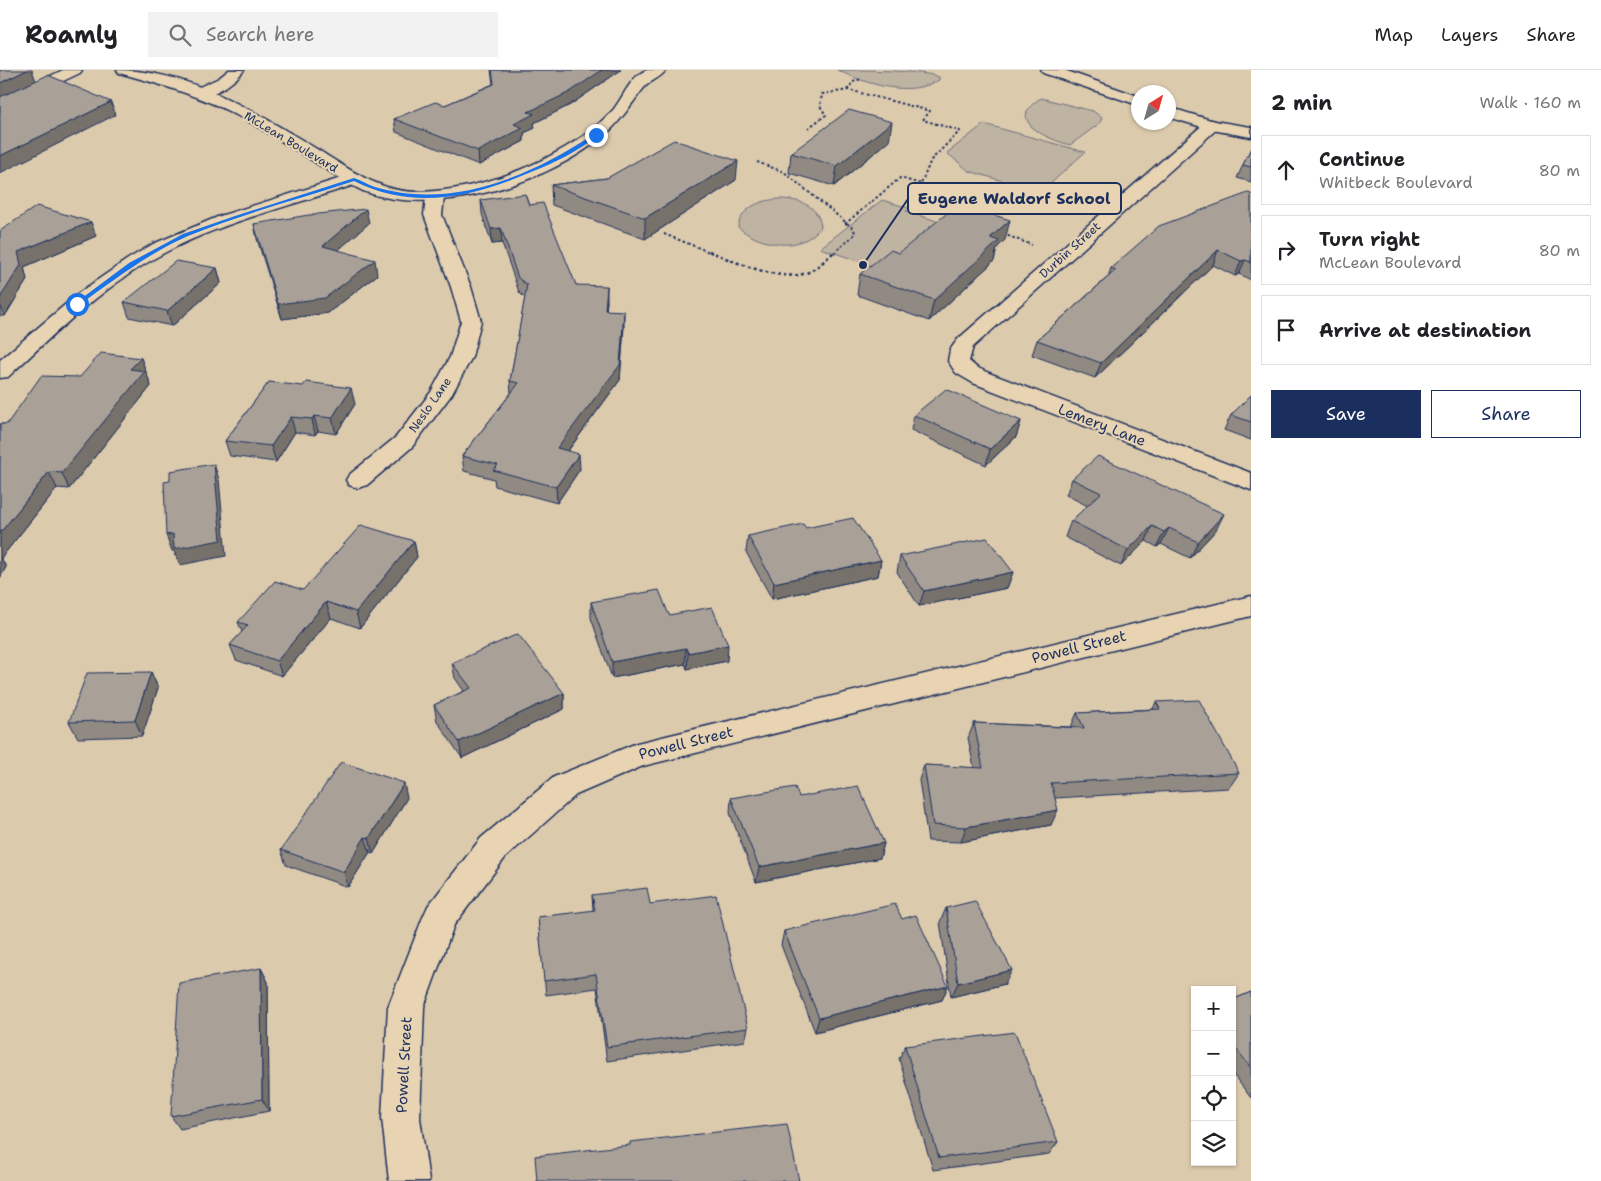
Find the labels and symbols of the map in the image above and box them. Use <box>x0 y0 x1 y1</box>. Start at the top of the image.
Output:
north arrow <box>1131 85 1176 130</box>
street label: McLean Boulevard <box>241 108 341 177</box>
route end <box>585 124 608 147</box>
callout: Eugene Waldorf School <box>908 183 1121 214</box>
text: Eugene Waldorf School <box>917 188 1111 209</box>
street label: Durbin Street <box>1036 218 1104 282</box>
route start <box>66 293 89 316</box>
street label: Neslo Lane <box>405 374 455 436</box>
street label: Lemery Lane <box>1055 399 1149 451</box>
street label: Powell Street <box>1030 626 1128 668</box>
street label: Powell Street <box>637 722 735 764</box>
street label: Powell Street <box>391 1016 417 1114</box>

